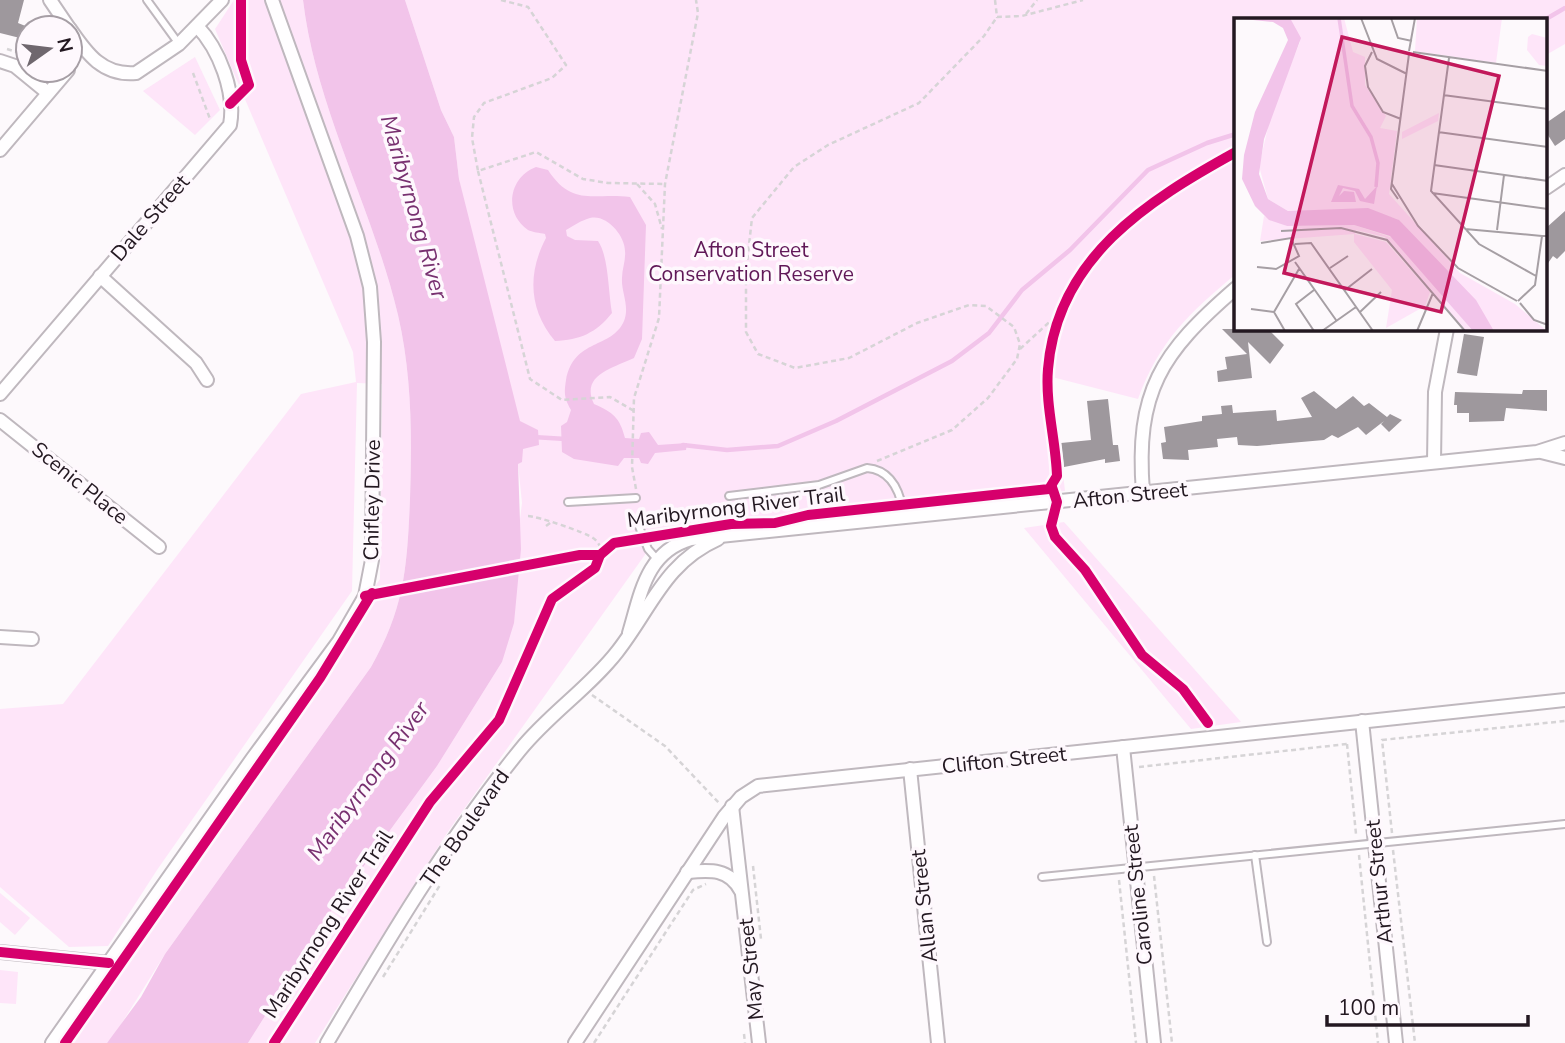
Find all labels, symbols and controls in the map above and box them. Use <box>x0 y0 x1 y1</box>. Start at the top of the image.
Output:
north arrow <box>14 14 84 84</box>
inset map <box>1234 18 1548 331</box>
text: N <box>50 35 79 55</box>
water label: Maribyrnong River <box>373 111 455 303</box>
street label: Dale Street <box>104 168 196 267</box>
park label: Afton Street Conservation Reserve <box>648 236 854 288</box>
street label: Scenic Place <box>26 435 134 531</box>
street label: Chifley Drive <box>357 439 387 561</box>
street label: Afton Street <box>1071 475 1189 515</box>
street label: Maribyrnong River Trail <box>625 480 847 534</box>
water label: Maribyrnong River <box>300 694 437 867</box>
street label: Clifton Street <box>940 739 1068 780</box>
street label: The Boulevard <box>414 764 516 892</box>
street label: Arthur Street <box>1358 818 1399 945</box>
street label: Caroline Street <box>1117 823 1159 967</box>
street label: Maribyrnong River Trail <box>256 824 400 1024</box>
street label: Allan Street <box>904 847 944 964</box>
street label: May Street <box>732 916 770 1021</box>
scale bar <box>1327 984 1528 1028</box>
text: 100 m <box>1338 994 1399 1022</box>

